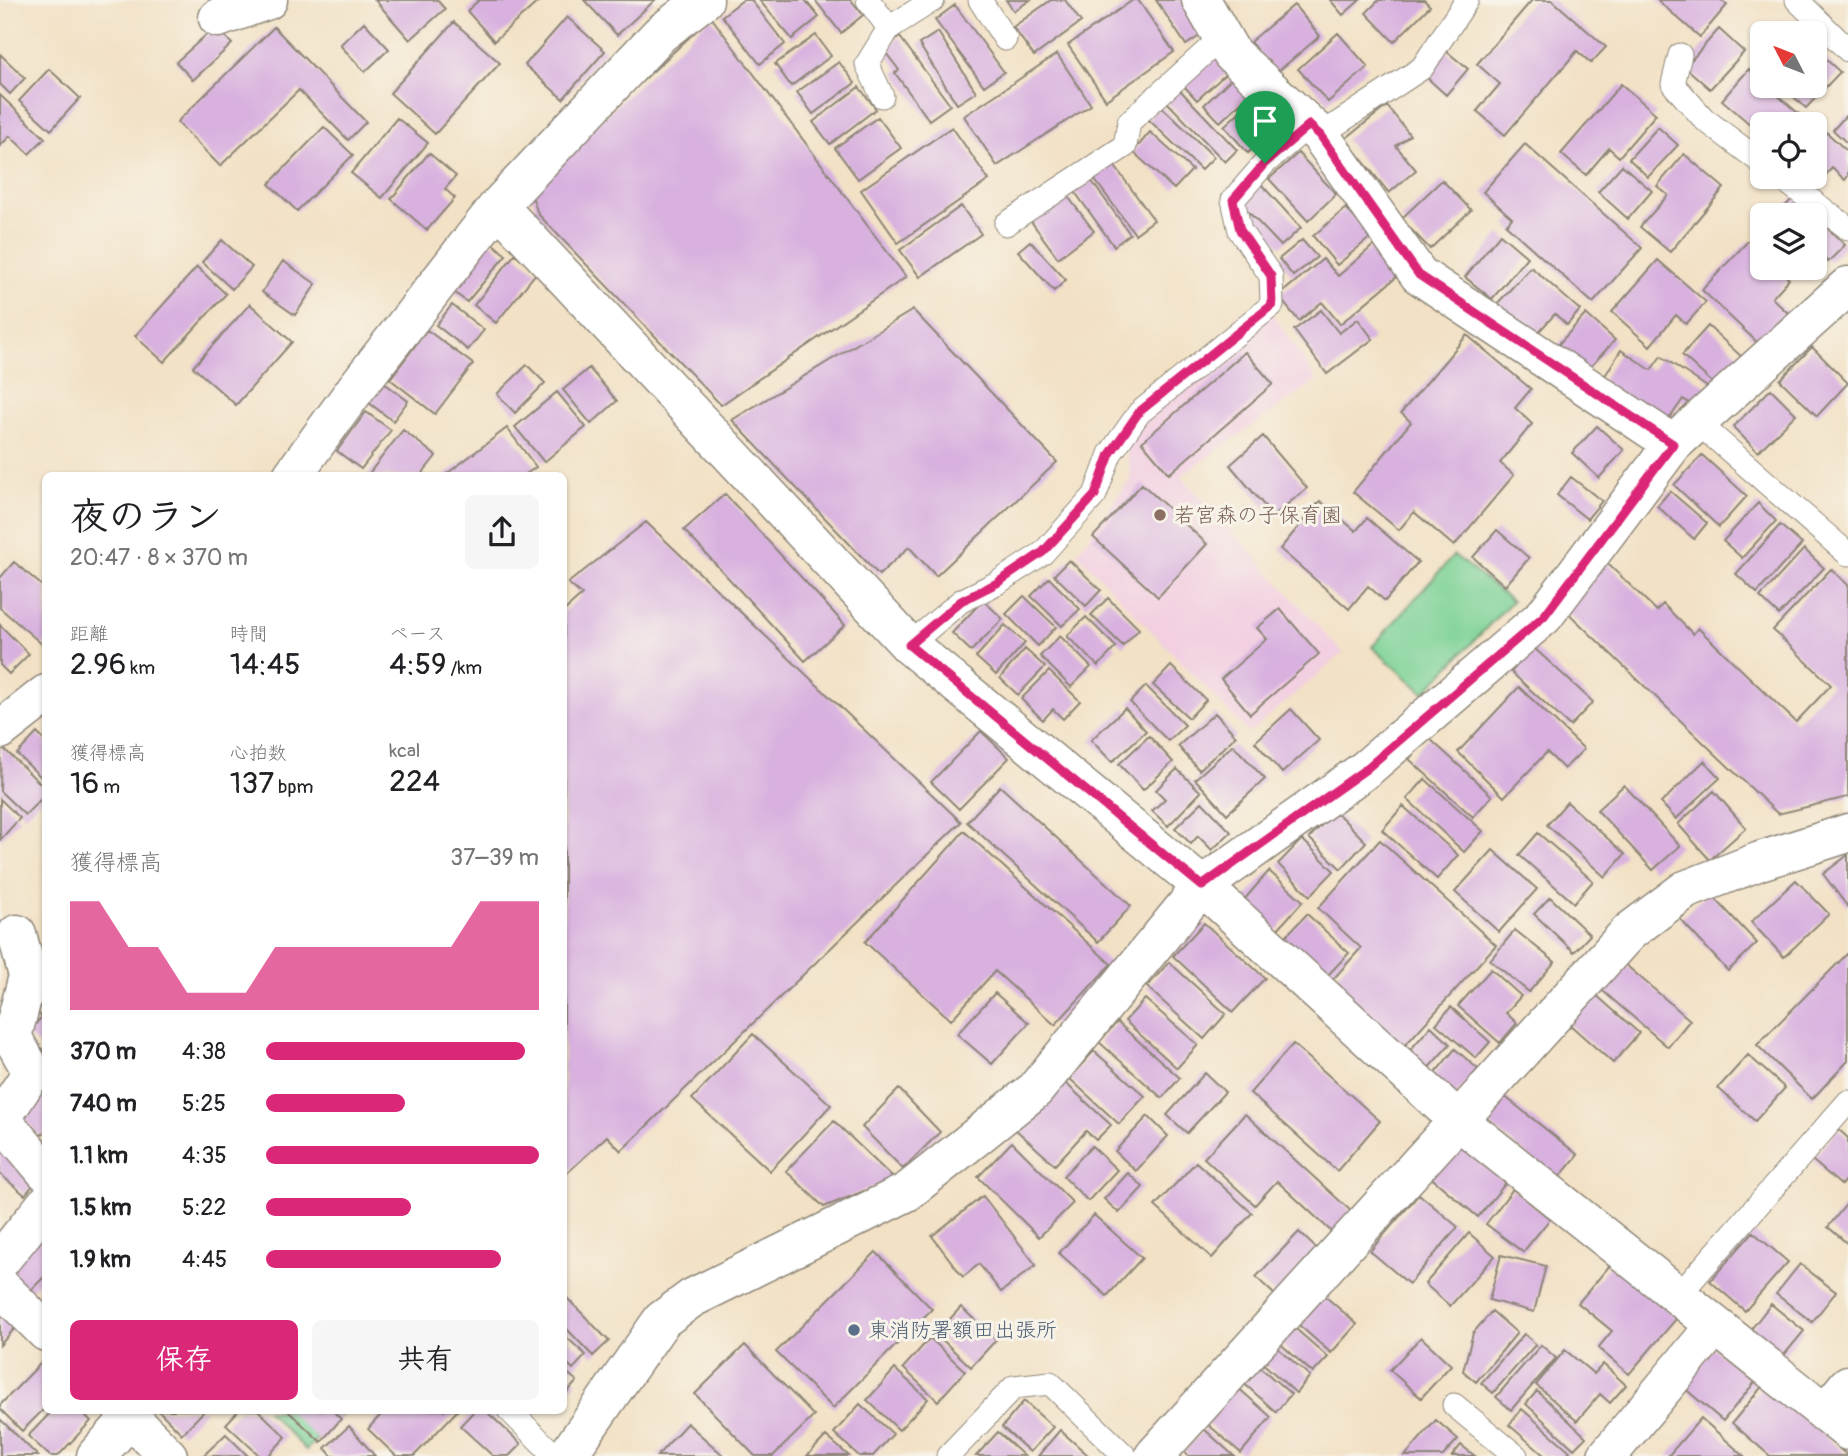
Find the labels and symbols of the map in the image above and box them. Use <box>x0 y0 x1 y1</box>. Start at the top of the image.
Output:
north arrow <box>1750 21 1827 98</box>
pin <box>1235 91 1295 163</box>
place label: 若宮森の子保育園 <box>1174 502 1342 529</box>
marker: 若宮森の子保育園 <box>1152 507 1168 523</box>
place label: 東消防署額田出張所 <box>868 1317 1057 1344</box>
marker: 東消防署額田出張所 <box>846 1322 862 1338</box>

